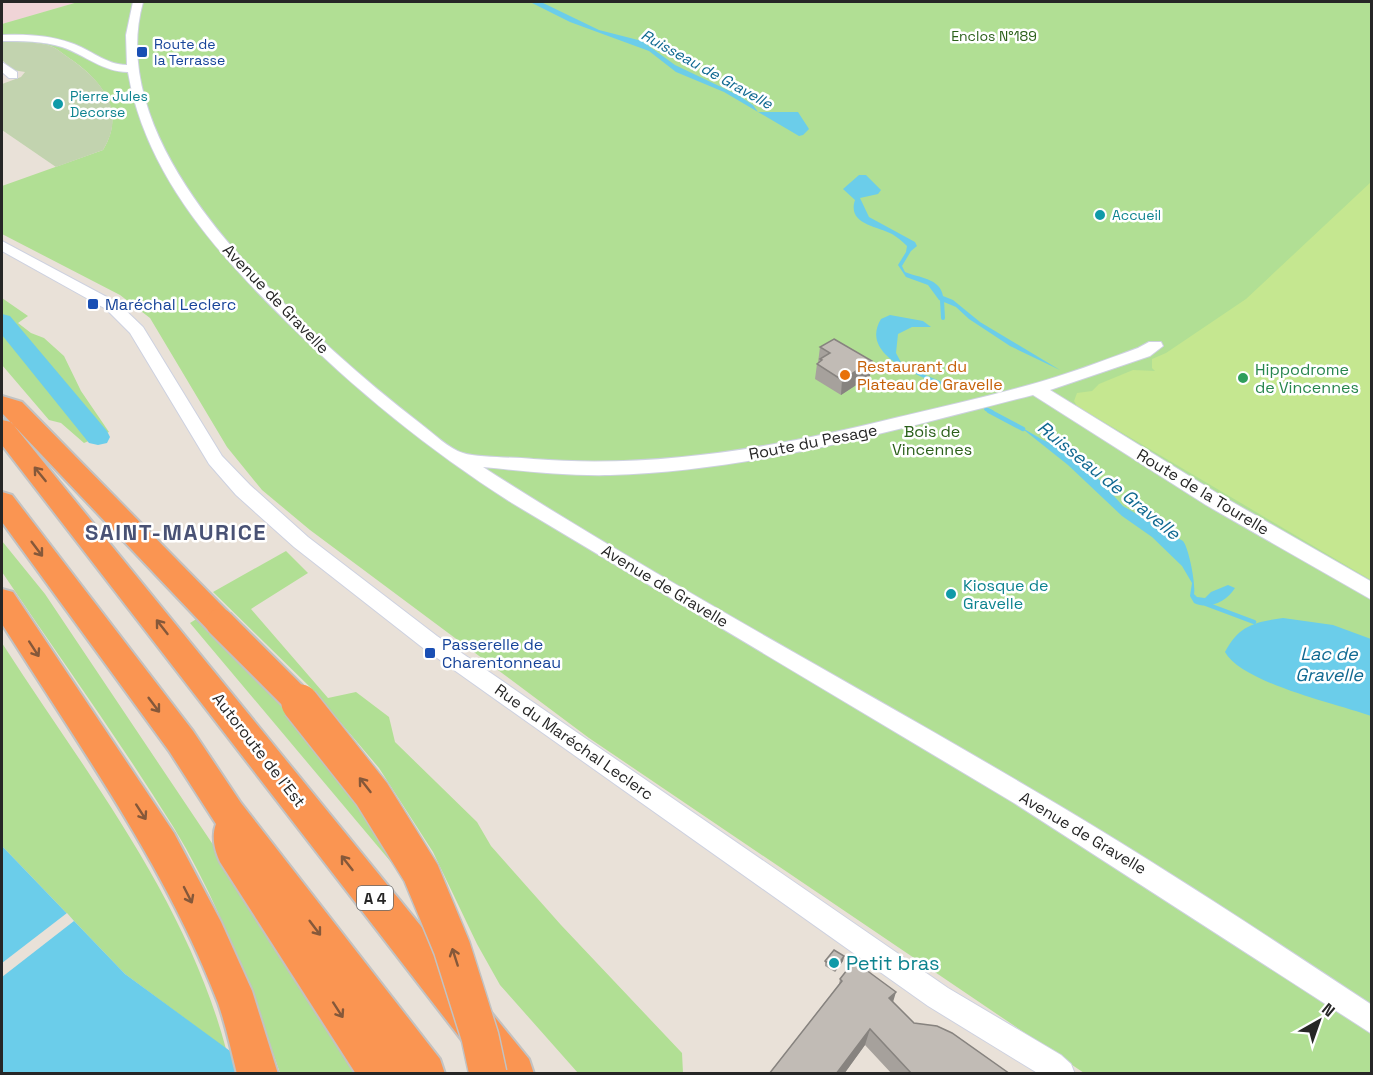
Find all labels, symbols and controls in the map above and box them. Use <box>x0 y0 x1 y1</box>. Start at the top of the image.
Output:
water label: Ruisseau de Gravelle <box>638 25 777 114</box>
park label: Enclos N°189 <box>951 27 1037 45</box>
place label: Route de la Terrasse <box>154 35 225 69</box>
marker: Route de la Terrasse <box>135 45 149 59</box>
place label: Pierre Jules Decorse <box>70 87 148 121</box>
marker: Pierre Jules Decorse <box>51 97 65 111</box>
place label: Accueil <box>1112 206 1161 224</box>
marker: Accueil <box>1093 208 1107 222</box>
street label: Avenue de Gravelle <box>218 240 334 358</box>
place label: Maréchal Leclerc <box>105 294 236 315</box>
marker: Maréchal Leclerc <box>86 297 100 311</box>
place label: Restaurant du Plateau de Gravelle <box>857 356 1003 395</box>
place label: Hippodrome de Vincennes <box>1255 359 1359 398</box>
marker: Restaurant du Plateau de Gravelle <box>838 368 852 382</box>
marker: Hippodrome de Vincennes <box>1236 371 1250 385</box>
water label: Ruisseau de Gravelle <box>1033 415 1186 545</box>
street label: Route du Pesage <box>747 419 879 465</box>
park label: Bois de Vincennes <box>892 421 972 460</box>
street label: Route de la Tourelle <box>1133 444 1273 540</box>
one-way arrow <box>33 467 46 483</box>
district label: SAINT-MAURICE <box>85 518 267 546</box>
street label: Avenue de Gravelle <box>598 540 732 632</box>
one-way arrow <box>30 541 43 557</box>
place label: Kiosque de Gravelle <box>963 575 1048 614</box>
marker: Kiosque de Gravelle <box>944 587 958 601</box>
one-way arrow <box>155 619 168 635</box>
place label: Passerelle de Charentonneau <box>442 634 561 673</box>
one-way arrow <box>28 640 40 657</box>
water label: Lac de Gravelle <box>1295 642 1364 686</box>
marker: Passerelle de Charentonneau <box>423 646 437 660</box>
street label: Rue du Maréchal Leclerc <box>491 679 657 805</box>
street label: Autoroute de l’Est <box>208 689 310 811</box>
one-way arrow <box>148 696 160 712</box>
one-way arrow <box>359 777 372 793</box>
street label: Avenue de Gravelle <box>1016 787 1150 879</box>
one-way arrow <box>134 804 147 821</box>
one-way arrow <box>341 855 354 871</box>
one-way arrow <box>183 886 194 904</box>
road number: A 4 <box>357 886 393 910</box>
one-way arrow <box>309 920 322 936</box>
one-way arrow <box>448 948 459 967</box>
place label: Petit bras <box>846 950 940 976</box>
marker: Petit bras <box>827 956 841 970</box>
north arrow <box>1289 991 1349 1051</box>
text: N <box>1317 998 1339 1021</box>
one-way arrow <box>331 1001 344 1018</box>

